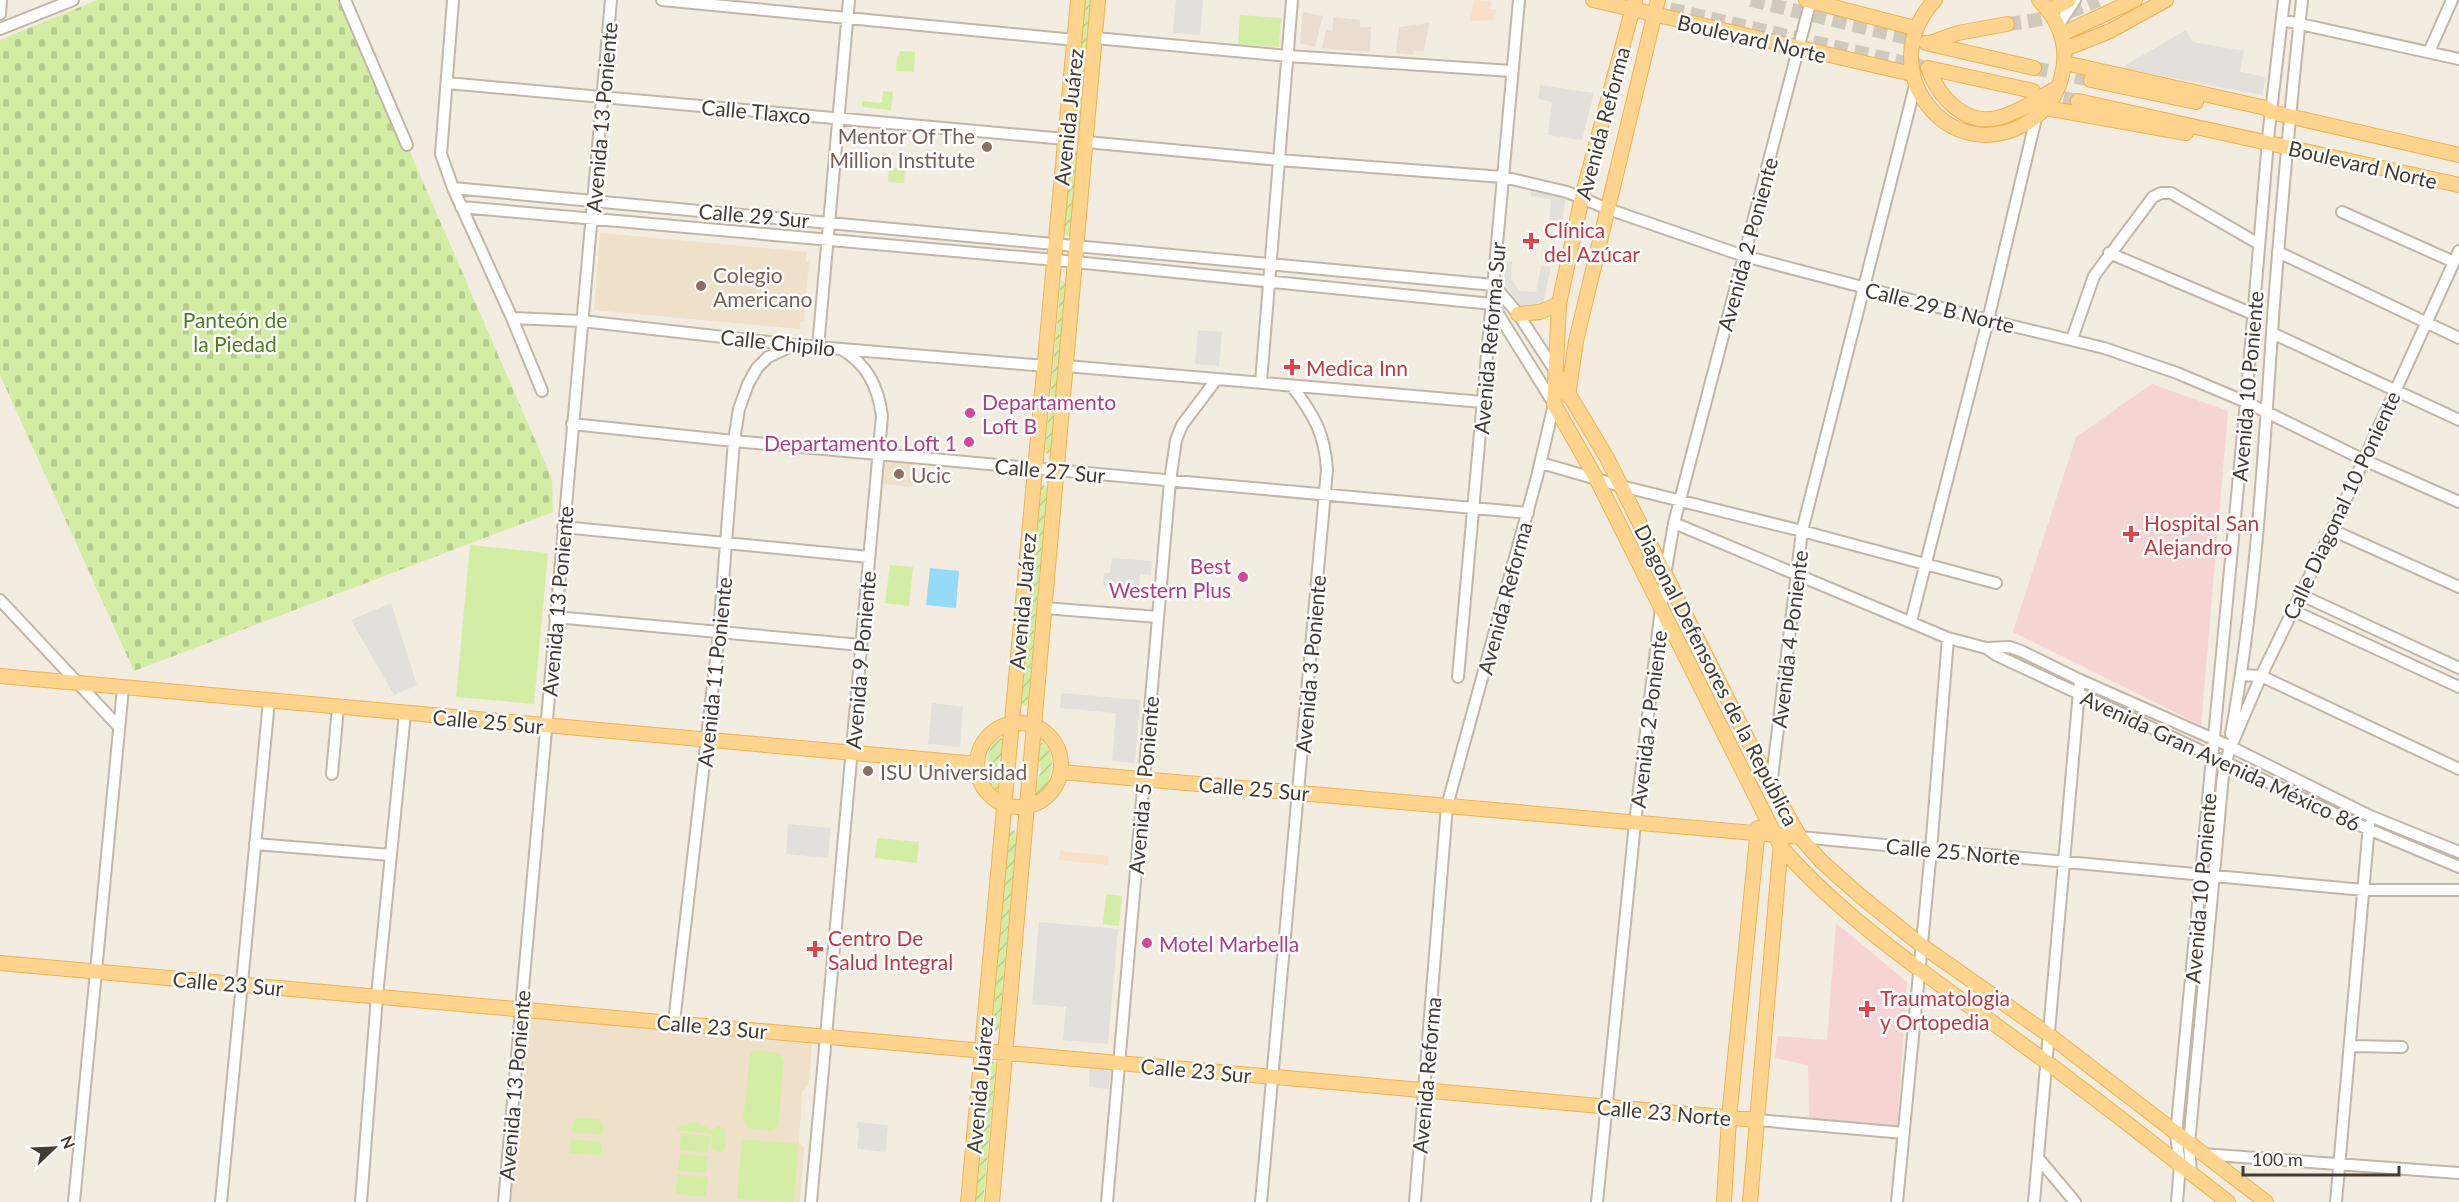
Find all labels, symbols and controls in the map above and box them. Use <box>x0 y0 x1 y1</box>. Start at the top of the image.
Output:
street label: Boulevard Norte <box>1675 9 1829 67</box>
street label: Avenida 13 Poniente <box>580 21 622 213</box>
street label: Avenida Reforma <box>1570 44 1634 202</box>
street label: Avenida Juárez <box>1048 47 1088 187</box>
street label: Calle Tlaxco <box>700 94 812 128</box>
place label: Mentor Of The Million Institute <box>829 123 975 172</box>
street label: Boulevard Norte <box>2286 135 2440 193</box>
marker: Mentor Of The Million Institute <box>980 140 994 154</box>
street label: Avenida 2 Poniente <box>1712 154 1782 334</box>
street label: Calle 29 Sur <box>698 198 811 232</box>
place label: Clínica del Azúcar <box>1544 217 1640 266</box>
marker: Clínica del Azúcar <box>1522 232 1540 250</box>
street label: Avenida Reforma Sur <box>1468 240 1510 435</box>
place label: Colegio Americano <box>713 262 812 311</box>
street label: Calle 29 B Norte <box>1863 276 2017 338</box>
marker: Colegio Americano <box>694 279 708 293</box>
street label: Avenida 10 Poniente <box>2226 290 2268 482</box>
park label: Panteón de la Piedad <box>183 307 287 356</box>
street label: Calle Chipilo <box>719 324 837 360</box>
place label: Medica Inn <box>1306 355 1408 380</box>
marker: Medica Inn <box>1283 358 1301 376</box>
street label: Calle Diagonal 10 Poniente <box>2277 387 2405 623</box>
place label: Departamento Loft B <box>982 389 1116 438</box>
marker: Departamento Loft B <box>963 406 977 420</box>
place label: Departamento Loft 1 <box>764 430 957 455</box>
marker: Departamento Loft 1 <box>962 435 976 449</box>
street label: Calle 27 Sur <box>994 453 1107 487</box>
place label: Ucic <box>911 462 951 487</box>
marker: Ucic <box>892 467 906 481</box>
street label: Avenida 13 Poniente <box>536 505 578 697</box>
place label: Hospital San Alejandro <box>2144 510 2259 559</box>
street label: Avenida Reforma <box>1472 519 1536 677</box>
street label: Diagonal Defensores de la República <box>1630 520 1804 830</box>
marker: Hospital San Alejandro <box>2122 525 2140 543</box>
street label: Avenida Juárez <box>1004 532 1040 670</box>
street label: Avenida 4 Poniente <box>1766 549 1812 729</box>
place label: Best Western Plus <box>1109 553 1231 602</box>
street label: Avenida 9 Poniente <box>840 570 880 750</box>
marker: Best Western Plus <box>1236 570 1250 584</box>
street label: Avenida 3 Poniente <box>1290 574 1330 754</box>
street label: Avenida 11 Poniente <box>692 576 736 768</box>
street label: Avenida 2 Poniente <box>1625 629 1671 809</box>
street label: Avenida Gran Avenida México 86 <box>2077 684 2365 836</box>
street label: Avenida 5 Poniente <box>1123 695 1163 875</box>
street label: Calle 25 Sur <box>432 704 545 738</box>
place label: ISU Universidad <box>880 759 1027 784</box>
marker: ISU Universidad <box>861 764 875 778</box>
street label: Calle 25 Sur <box>1198 771 1311 805</box>
street label: Avenida 10 Poniente <box>2179 792 2221 984</box>
street label: Calle 25 Norte <box>1885 833 2021 869</box>
place label: Centro De Salud Integral <box>828 925 953 974</box>
place label: Motel Marbella <box>1159 931 1299 956</box>
marker: Motel Marbella <box>1140 936 1154 950</box>
marker: Centro De Salud Integral <box>806 940 824 958</box>
street label: Calle 23 Sur <box>172 966 285 1000</box>
place label: Traumatologia y Ortopedia <box>1880 985 2010 1034</box>
street label: Avenida 13 Poniente <box>493 989 535 1181</box>
street label: Avenida Reforma <box>1407 996 1445 1154</box>
marker: Traumatologia y Ortopedia <box>1858 1000 1876 1018</box>
street label: Calle 23 Sur <box>656 1009 769 1043</box>
street label: Avenida Juárez <box>961 1016 997 1154</box>
street label: Calle 23 Sur <box>1140 1053 1253 1087</box>
street label: Calle 23 Norte <box>1596 1094 1732 1130</box>
north arrow <box>24 1118 84 1178</box>
text: N <box>57 1133 79 1151</box>
scale bar <box>2243 1139 2399 1177</box>
text: 100 m <box>2252 1148 2303 1170</box>

